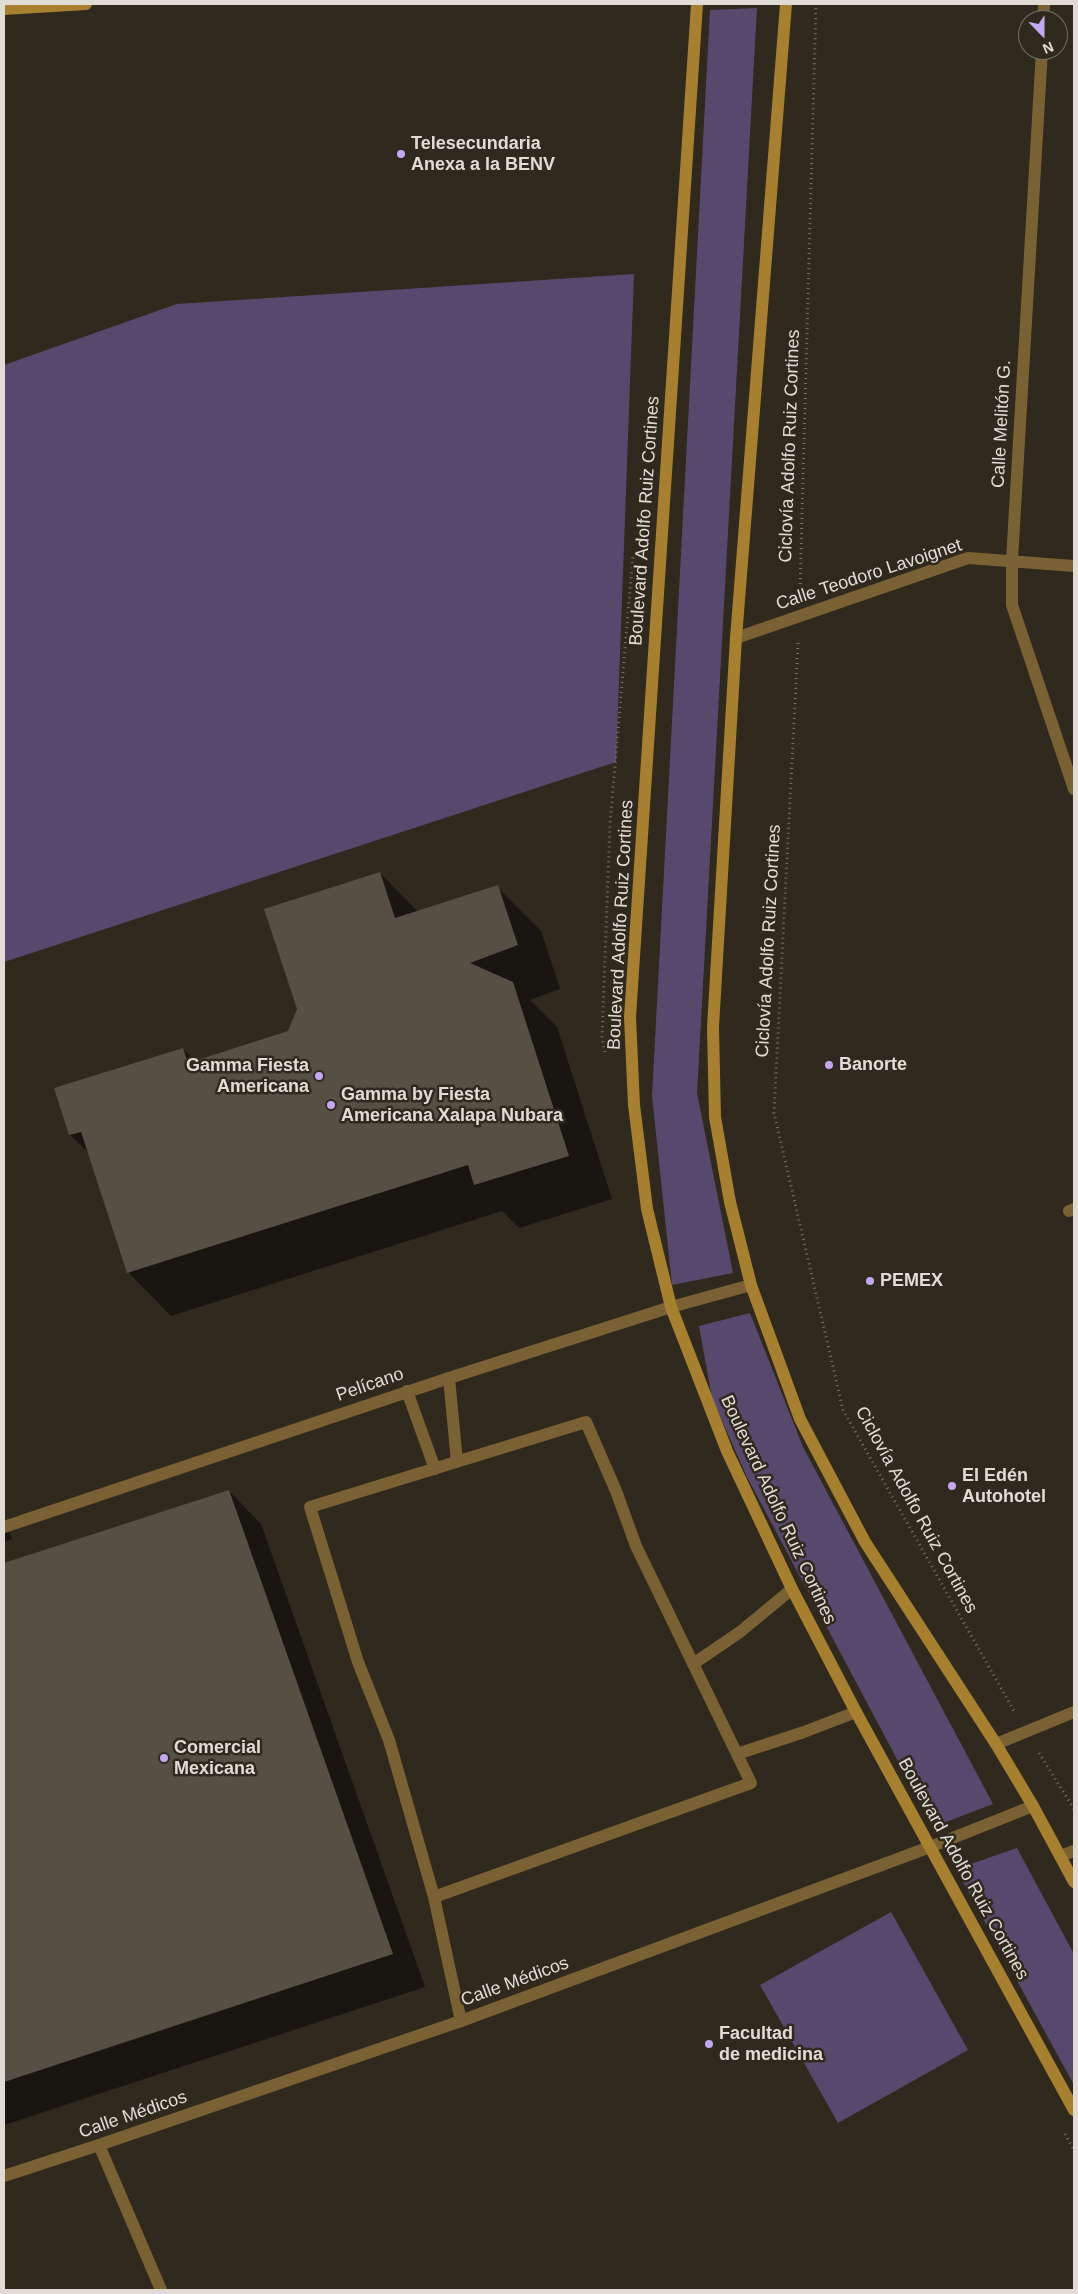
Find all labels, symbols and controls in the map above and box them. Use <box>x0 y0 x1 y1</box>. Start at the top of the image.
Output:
north arrow <box>1018 10 1068 60</box>
text: N <box>1041 39 1056 57</box>
place label: Telesecundaria Anexa a la BENV <box>411 133 555 176</box>
marker: Telesecundaria Anexa a la BENV <box>395 148 407 160</box>
street label: Ciclovía Adolfo Ruiz Cortines <box>775 329 805 563</box>
street label: Calle Melitón G. <box>988 359 1016 489</box>
street label: Boulevard Adolfo Ruiz Cortines <box>626 395 664 647</box>
street label: Calle Teodoro Lavoignet <box>773 535 965 615</box>
street label: Boulevard Adolfo Ruiz Cortines <box>604 800 638 1050</box>
street label: Ciclovía Adolfo Ruiz Cortines <box>752 824 786 1058</box>
place label: Banorte <box>839 1054 907 1076</box>
place label: Gamma Fiesta Americana <box>186 1055 309 1098</box>
marker: Banorte <box>823 1059 835 1071</box>
marker: Gamma Fiesta Americana <box>313 1070 325 1082</box>
place label: Gamma by Fiesta Americana Xalapa Nubara <box>341 1084 563 1126</box>
marker: Gamma by Fiesta Americana Xalapa Nubara <box>325 1099 337 1111</box>
place label: PEMEX <box>880 1270 943 1292</box>
marker: PEMEX <box>864 1275 876 1287</box>
street label: Pelícano <box>333 1363 407 1407</box>
street label: Boulevard Adolfo Ruiz Cortines <box>715 1392 841 1628</box>
street label: Ciclovía Adolfo Ruiz Cortines <box>850 1403 982 1617</box>
place label: El Edén Autohotel <box>962 1465 1046 1508</box>
marker: El Edén Autohotel <box>946 1480 958 1492</box>
place label: Comercial Mexicana <box>174 1737 261 1780</box>
marker: Comercial Mexicana <box>158 1752 170 1764</box>
street label: Boulevard Adolfo Ruiz Cortines <box>893 1754 1033 1984</box>
street label: Calle Médicos <box>458 1953 572 2011</box>
place label: Facultad de medicina <box>719 2023 823 2066</box>
marker: Facultad de medicina <box>703 2038 715 2050</box>
street label: Calle Médicos <box>76 2086 190 2144</box>

